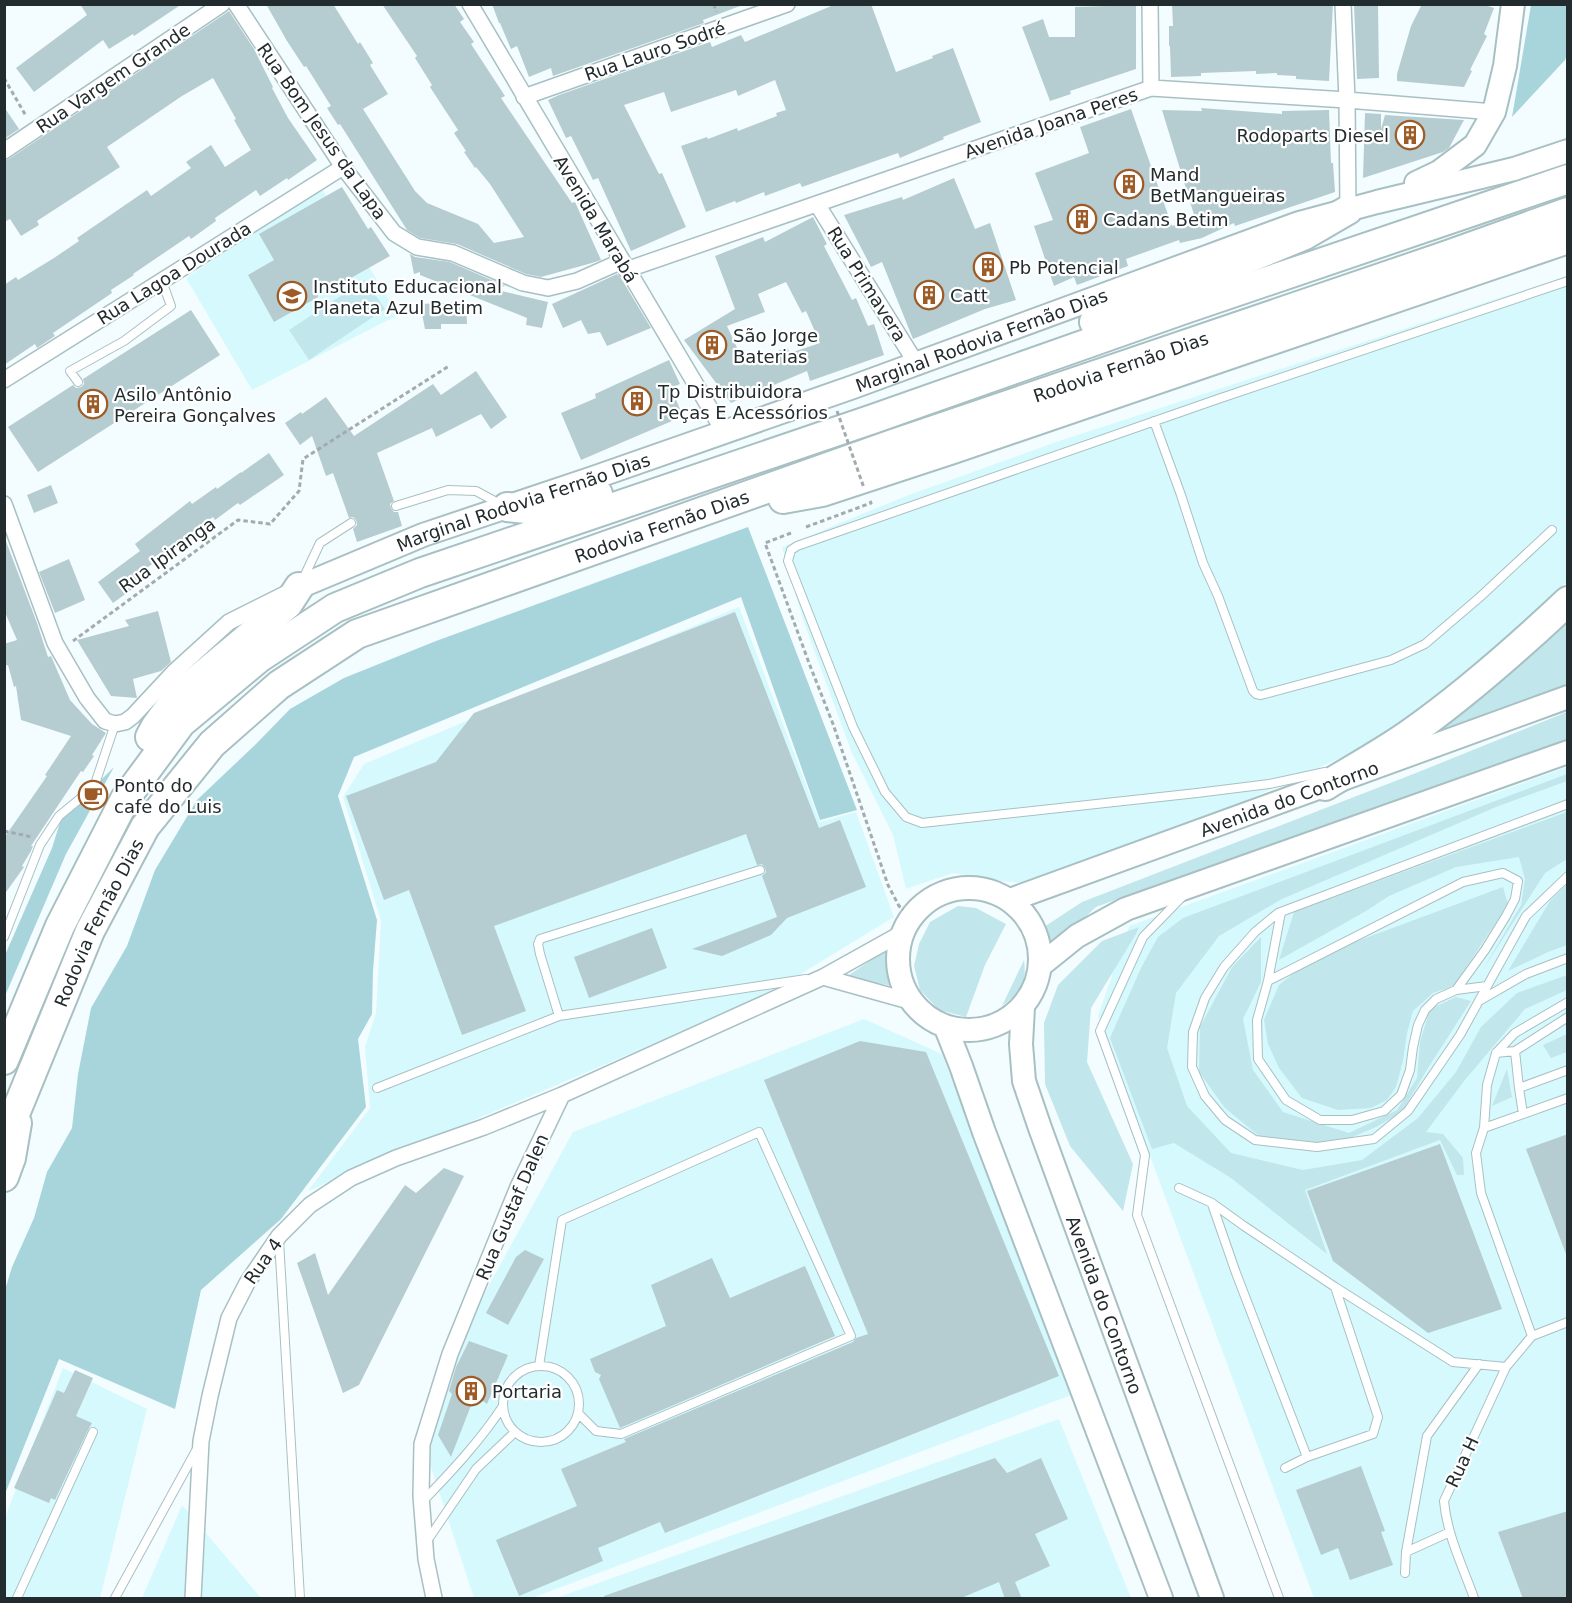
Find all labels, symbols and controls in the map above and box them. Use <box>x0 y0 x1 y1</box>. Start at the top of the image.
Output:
street label: Rua Lauro Sodré <box>582 17 728 85</box>
street label: Rua Vargem Grande <box>32 19 194 137</box>
street label: Rua Bom Jesus da Lapa <box>253 39 391 223</box>
street label: Avenida Joana Peres <box>962 83 1140 163</box>
building icon: Rodoparts Diesel <box>1394 119 1426 151</box>
place label: Rodoparts Diesel <box>1236 125 1389 146</box>
street label: Avenida Marabá <box>550 151 642 287</box>
place label: Mand BetMangueiras <box>1150 164 1285 206</box>
building icon: Mand BetMangueiras <box>1113 168 1145 200</box>
building icon: Cadans Betim <box>1066 203 1098 235</box>
place label: Cadans Betim <box>1103 209 1229 230</box>
street label: Rua Lagoa Dourada <box>93 217 255 329</box>
street label: Rua Primavera <box>823 223 911 345</box>
building icon: Pb Potencial <box>972 251 1004 283</box>
place label: Pb Potencial <box>1009 257 1119 278</box>
place label: Instituto Educacional Planeta Azul Betim <box>313 276 502 318</box>
building icon: Catt <box>913 279 945 311</box>
school or university icon: Instituto Educacional Planeta Azul Betim <box>276 280 308 312</box>
street label: Marginal Rodovia Fernão Dias <box>852 284 1110 396</box>
place label: Catt <box>950 285 988 306</box>
place label: São Jorge Baterias <box>733 325 818 367</box>
street label: Rodovia Fernão Dias <box>1030 327 1211 406</box>
building icon: São Jorge Baterias <box>696 329 728 361</box>
place label: Tp Distribuidora Peças E Acessórios <box>657 381 828 423</box>
place label: Asilo Antônio Pereira Gonçalves <box>114 384 276 426</box>
building icon: Tp Distribuidora Peças E Acessórios <box>621 385 653 417</box>
building icon: Asilo Antônio Pereira Gonçalves <box>77 388 109 420</box>
street label: Marginal Rodovia Fernão Dias <box>393 448 653 555</box>
street label: Rodovia Fernão Dias <box>572 485 752 567</box>
street label: Rua Ipiranga <box>115 513 219 597</box>
street label: Avenida do Contorno <box>1197 756 1381 841</box>
place label: Ponto do cafe do Luis <box>114 775 222 817</box>
cafe icon: Ponto do cafe do Luis <box>77 779 109 811</box>
street label: Rodovia Fernão Dias <box>50 835 147 1010</box>
street label: Rua Gustaf Dalen <box>472 1131 552 1283</box>
street label: Avenida do Contorno <box>1062 1213 1147 1397</box>
street label: Rua 4 <box>240 1234 286 1288</box>
building icon: Portaria <box>455 1375 487 1407</box>
place label: Portaria <box>492 1381 562 1402</box>
street label: Rua H <box>1441 1433 1483 1491</box>

